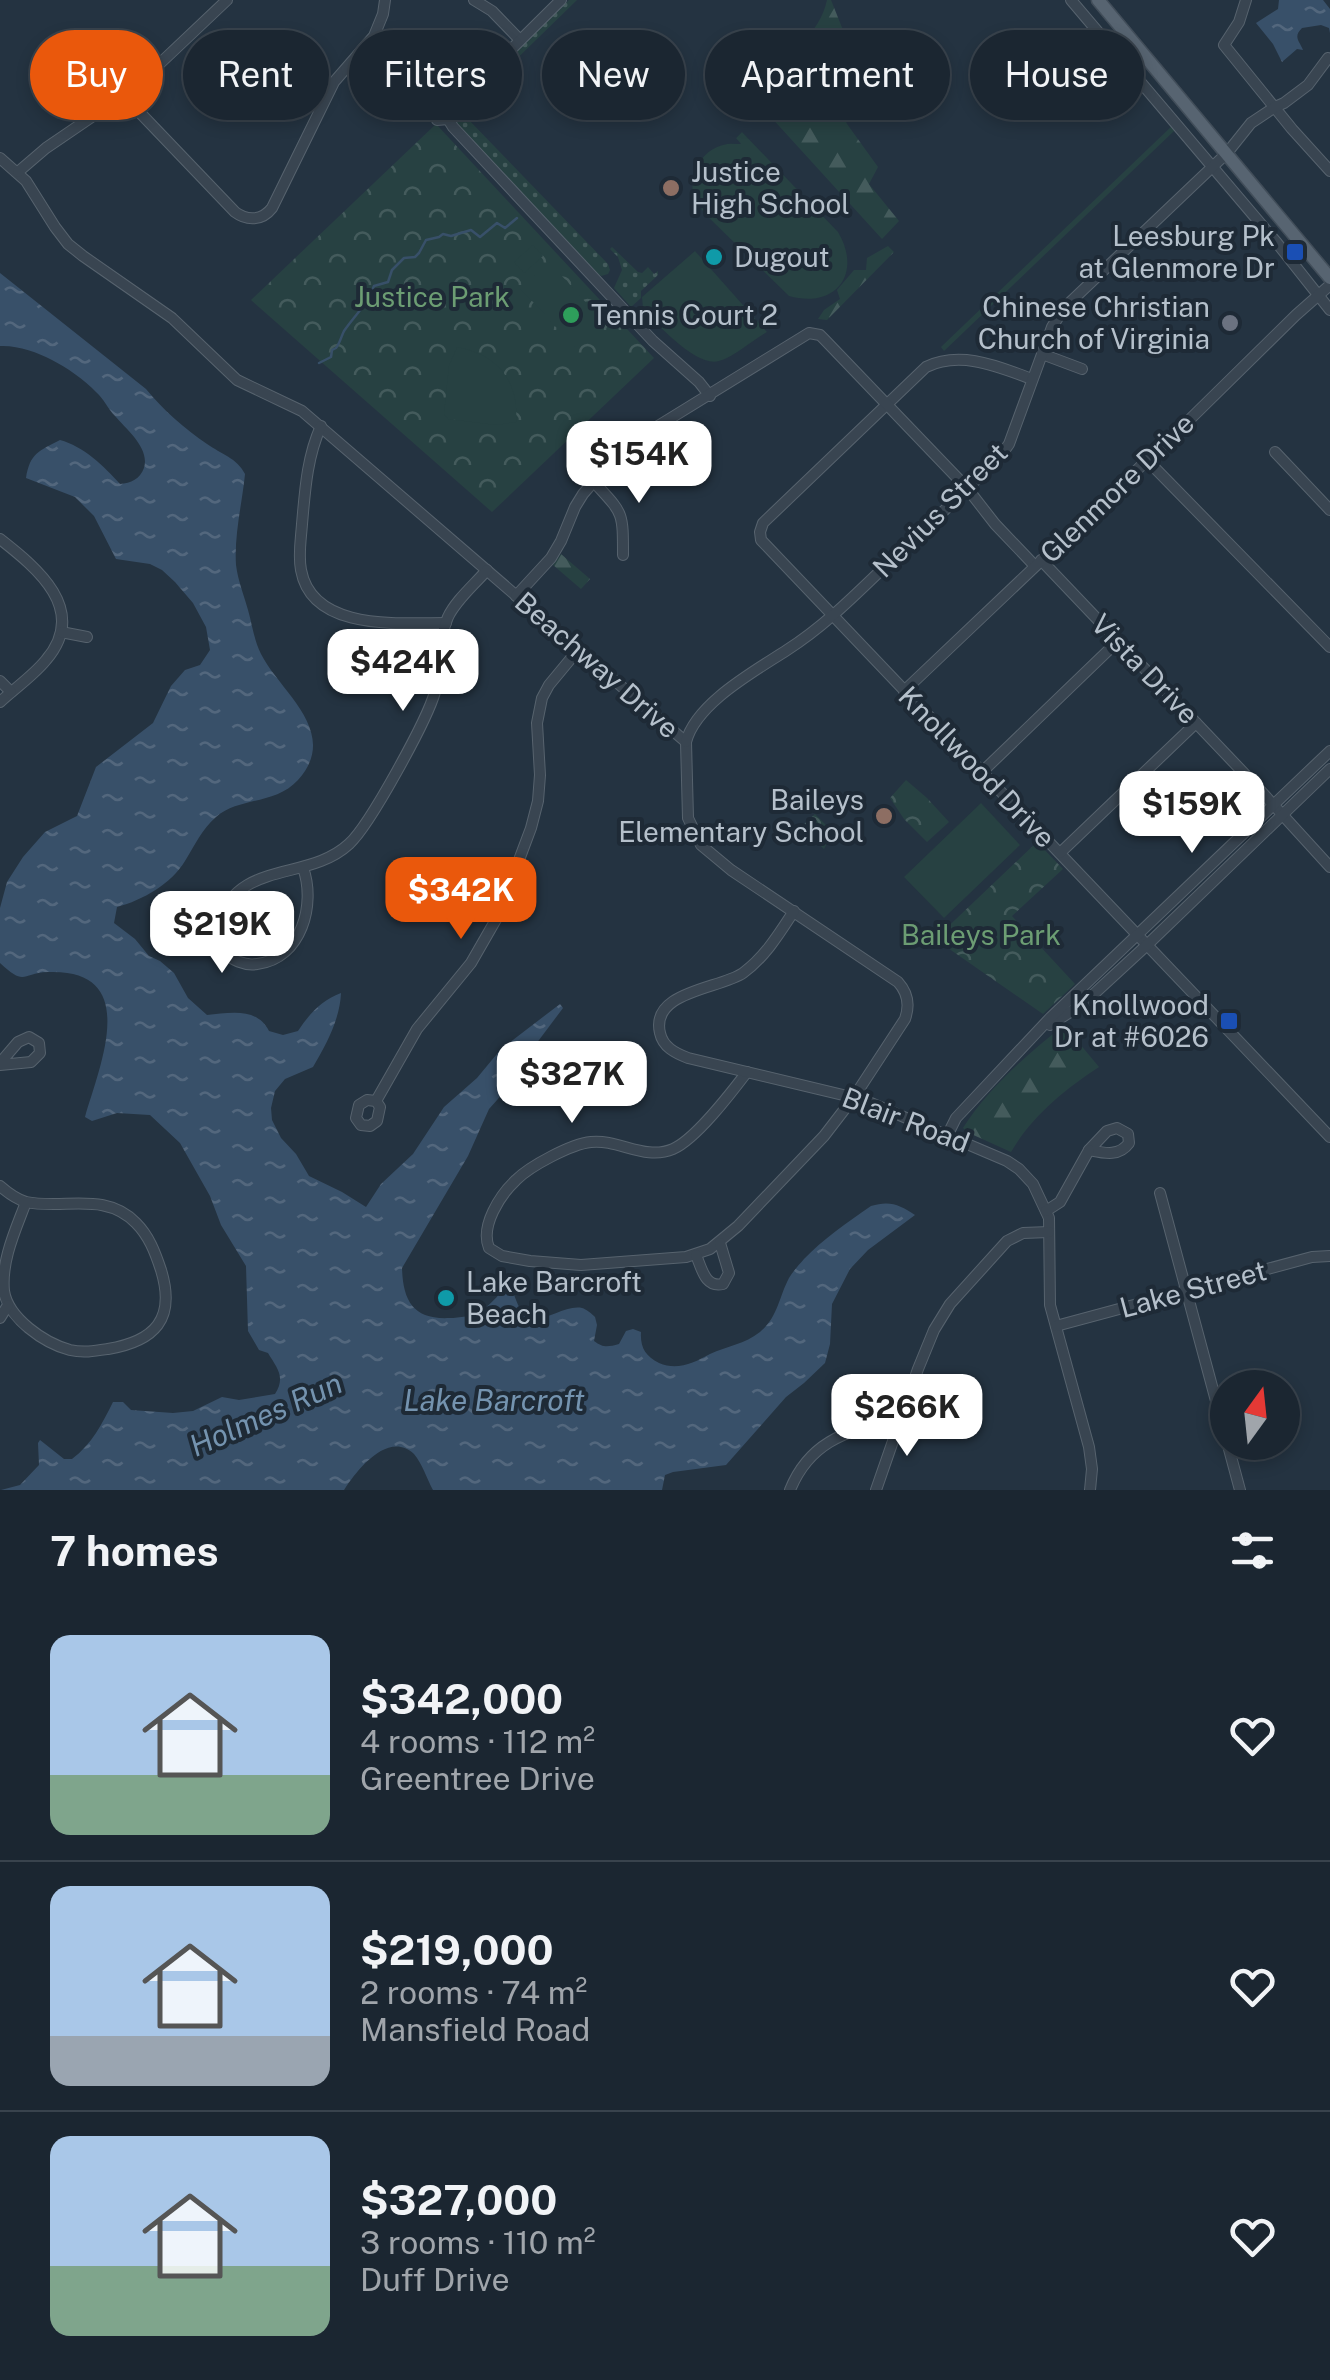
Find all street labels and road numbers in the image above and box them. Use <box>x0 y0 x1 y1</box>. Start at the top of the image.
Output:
street label: Glenmore Drive <box>1033 406 1200 569</box>
street label: Nevius Street <box>866 436 1014 584</box>
street label: Beachway Drive <box>509 585 686 745</box>
street label: Vista Drive <box>1085 607 1206 730</box>
street label: Knollwood Drive <box>892 679 1062 854</box>
street label: Blair Road <box>838 1080 975 1159</box>
street label: Lake Street <box>1116 1253 1270 1324</box>

